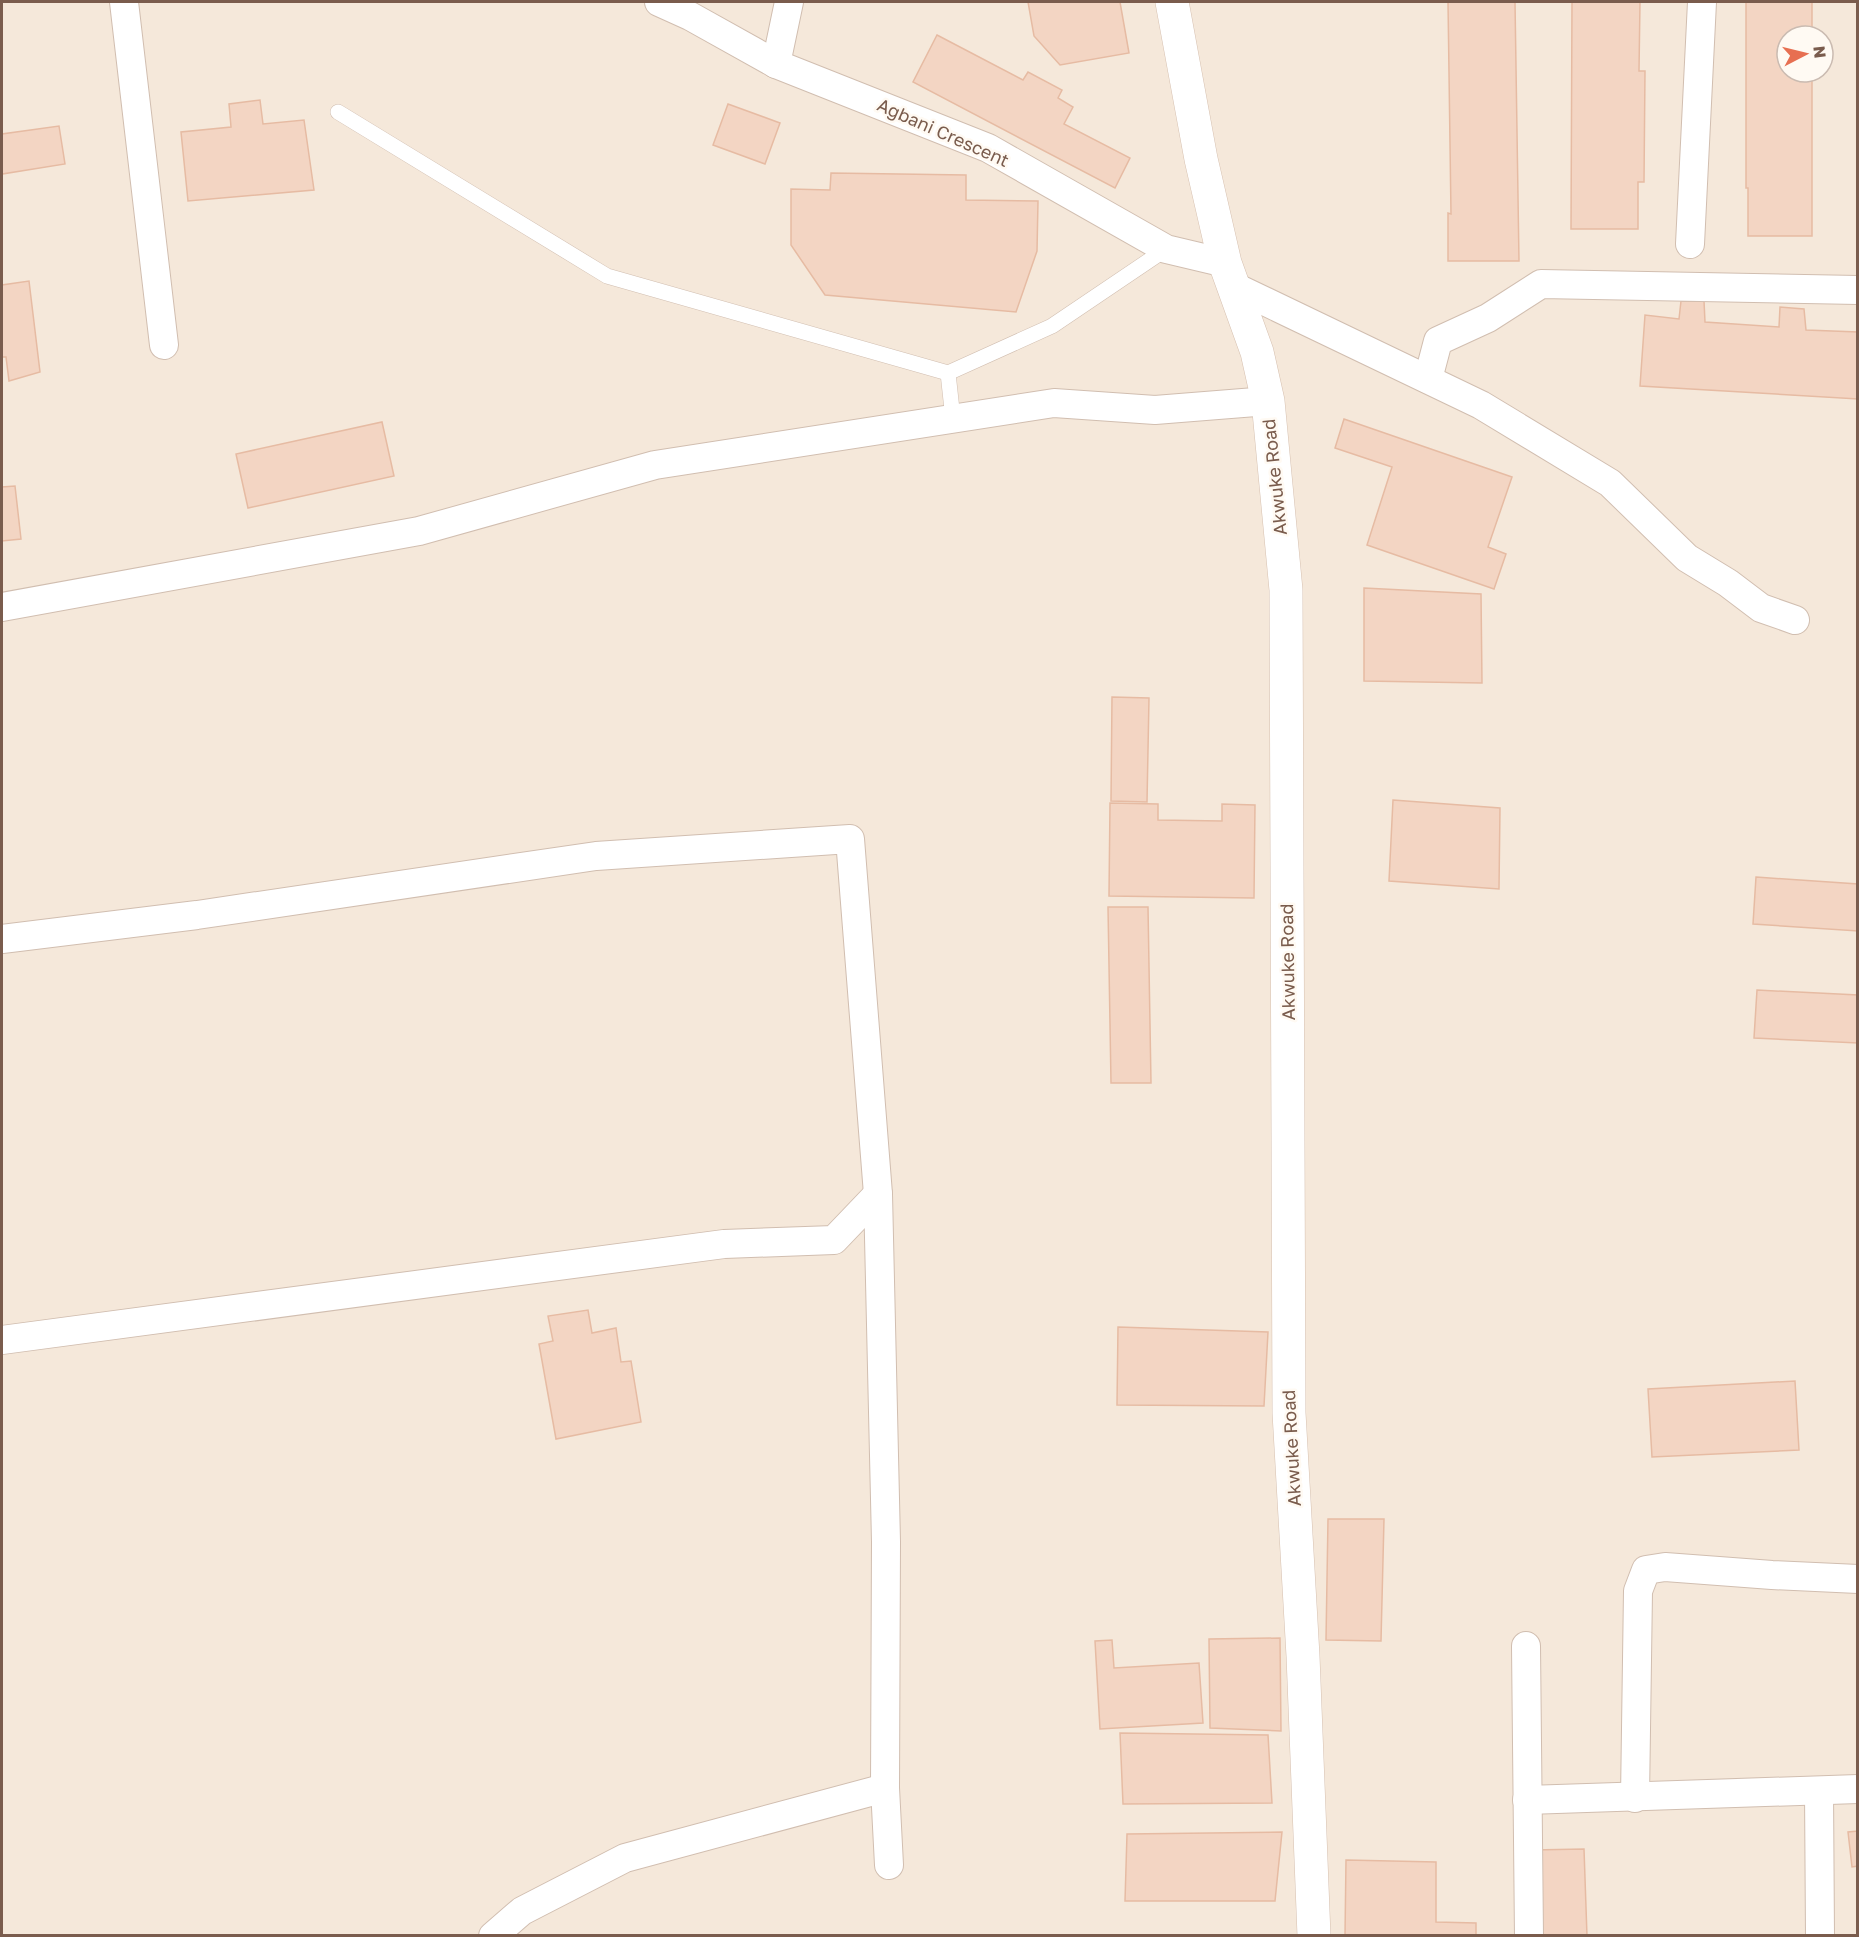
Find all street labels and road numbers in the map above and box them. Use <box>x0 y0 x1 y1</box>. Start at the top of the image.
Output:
street label: Agbani Crescent <box>874 93 1013 171</box>
street label: Akwuke Road <box>1257 418 1291 536</box>
street label: Akwuke Road <box>1275 903 1299 1021</box>
street label: Akwuke Road <box>1277 1389 1305 1507</box>

